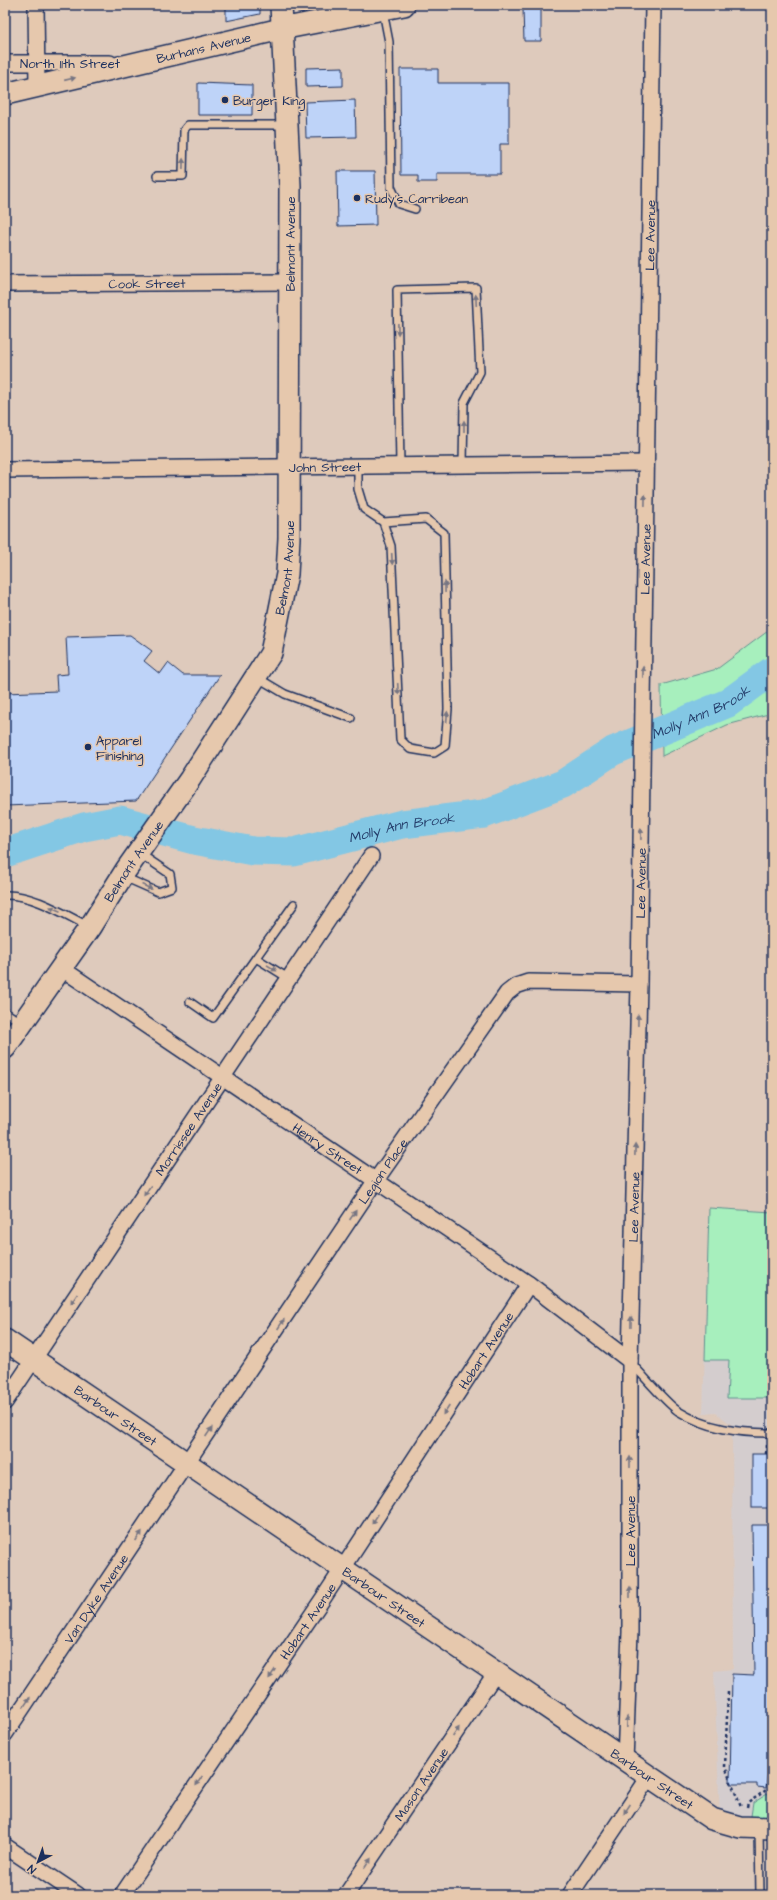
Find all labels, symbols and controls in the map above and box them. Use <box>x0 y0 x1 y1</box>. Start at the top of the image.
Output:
street label: Burhans Avenue <box>155 28 253 68</box>
street label: North 11th Street <box>20 55 121 73</box>
one-way arrow <box>64 75 76 81</box>
place label: Burger King <box>233 92 305 111</box>
marker: Burger King <box>220 95 230 105</box>
one-way arrow <box>180 157 186 170</box>
place label: Rudy's Carribean <box>365 190 469 209</box>
marker: Rudy's Carribean <box>352 193 362 203</box>
street label: Belmont Avenue <box>282 196 300 292</box>
street label: Lee Avenue <box>641 200 660 271</box>
street label: Cook Street <box>108 275 186 293</box>
one-way arrow <box>473 294 480 306</box>
one-way arrow <box>395 323 401 336</box>
one-way arrow <box>461 419 467 432</box>
street label: John Street <box>289 458 362 477</box>
one-way arrow <box>642 493 648 506</box>
street label: Belmont Avenue <box>271 520 299 617</box>
street label: Lee Avenue <box>637 524 656 595</box>
one-way arrow <box>389 553 395 566</box>
one-way arrow <box>442 580 448 593</box>
one-way arrow <box>640 665 646 678</box>
water label: Molly Ann Brook <box>648 681 755 745</box>
one-way arrow <box>395 683 401 696</box>
one-way arrow <box>444 711 451 723</box>
place label: Apparel Finishing <box>96 732 144 766</box>
marker: Apparel Finishing <box>83 742 93 752</box>
water label: Molly Ann Brook <box>347 809 456 848</box>
street label: Belmont Avenue <box>100 817 168 906</box>
one-way arrow <box>638 827 644 840</box>
street label: Lee Avenue <box>632 848 651 919</box>
one-way arrow <box>141 884 152 890</box>
one-way arrow <box>49 906 61 913</box>
one-way arrow <box>267 964 277 972</box>
one-way arrow <box>635 1013 641 1026</box>
street label: Morrissee Avenue <box>151 1079 227 1180</box>
street label: Henry Street <box>289 1119 367 1180</box>
street label: Legion Place <box>354 1135 412 1208</box>
one-way arrow <box>632 1143 638 1156</box>
street label: Lee Avenue <box>625 1172 645 1243</box>
one-way arrow <box>143 1185 151 1196</box>
one-way arrow <box>349 1210 357 1221</box>
one-way arrow <box>71 1293 78 1304</box>
street label: Hobart Avenue <box>455 1309 518 1393</box>
one-way arrow <box>628 1315 634 1328</box>
one-way arrow <box>277 1319 285 1329</box>
street label: Barbour Street <box>70 1381 161 1451</box>
one-way arrow <box>443 1404 450 1416</box>
one-way arrow <box>205 1427 213 1437</box>
one-way arrow <box>627 1455 633 1468</box>
street label: Lee Avenue <box>622 1496 640 1566</box>
one-way arrow <box>371 1514 379 1524</box>
one-way arrow <box>135 1531 143 1541</box>
street label: Van Dyke Avenue <box>60 1551 133 1648</box>
street label: Barbour Street <box>338 1563 429 1633</box>
street label: Hobart Avenue <box>276 1580 341 1663</box>
one-way arrow <box>627 1585 633 1598</box>
one-way arrow <box>268 1668 276 1679</box>
one-way arrow <box>23 1696 31 1707</box>
one-way arrow <box>624 1715 630 1728</box>
one-way arrow <box>452 1727 460 1737</box>
street label: Mason Avenue <box>390 1744 453 1825</box>
street label: Barbour Street <box>607 1745 698 1814</box>
one-way arrow <box>195 1776 203 1786</box>
one-way arrow <box>623 1804 631 1815</box>
north arrow <box>18 1842 58 1882</box>
one-way arrow <box>364 1857 372 1868</box>
text: N <box>24 1861 39 1877</box>

